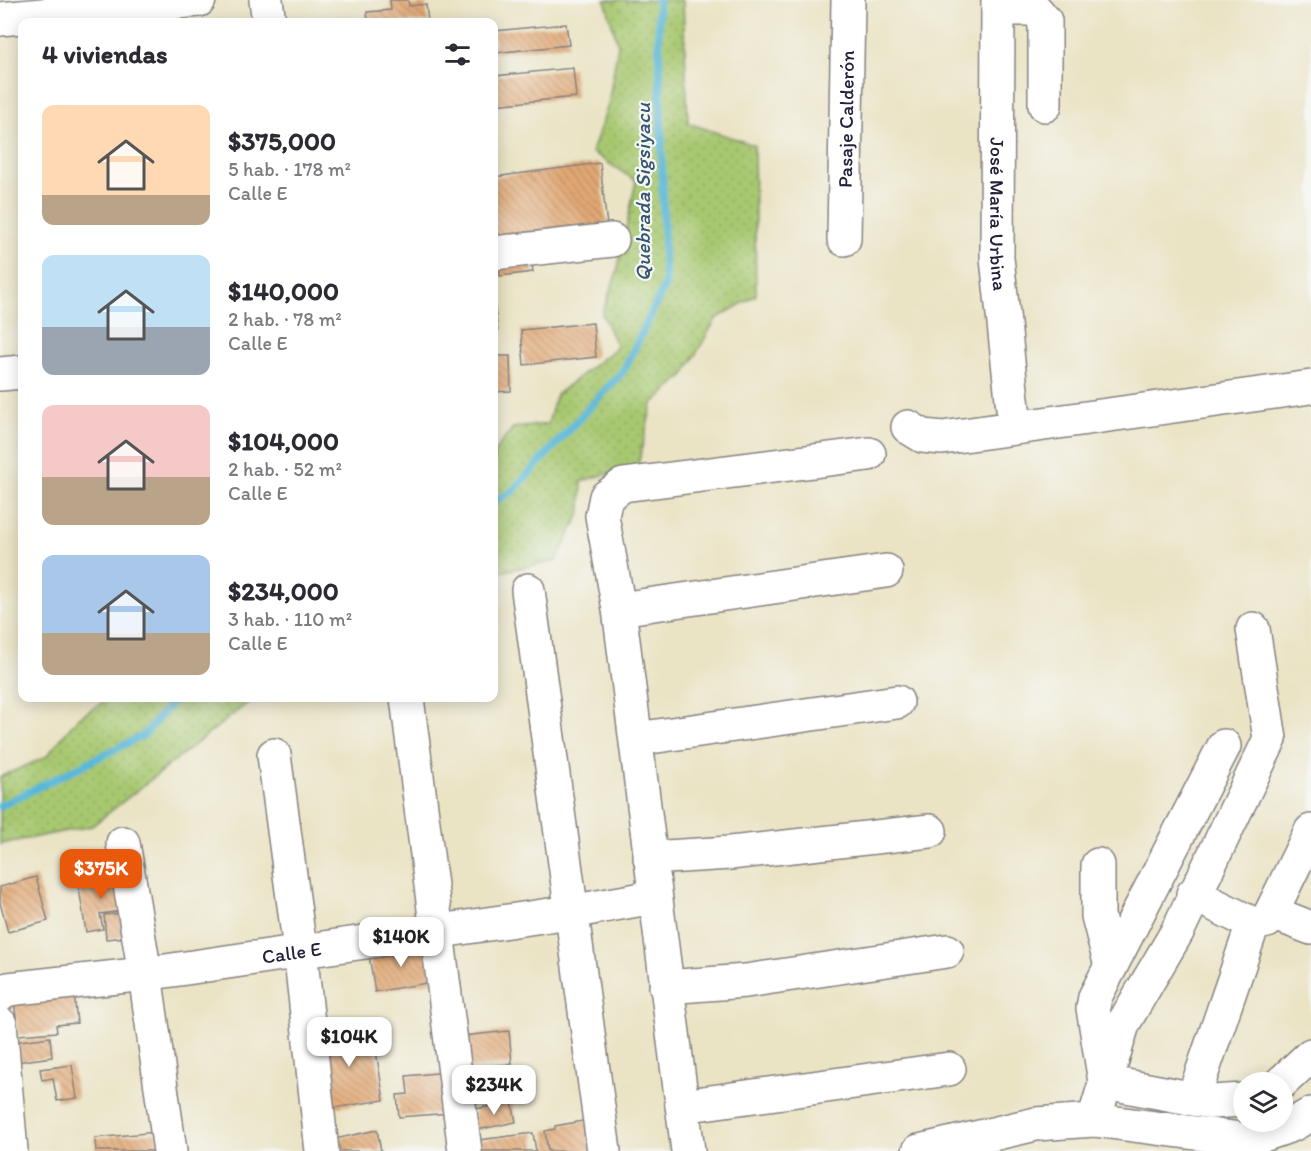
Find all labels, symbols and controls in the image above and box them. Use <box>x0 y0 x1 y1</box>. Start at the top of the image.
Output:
text: 4 viviendas <box>42 38 168 70</box>
icon: filters <box>441 38 474 71</box>
street label: Pasaje Calderón <box>833 50 859 188</box>
water label: Quebrada Sigsiyacu <box>630 102 655 281</box>
text: $375,000 <box>228 125 336 157</box>
icon: home <box>90 129 162 201</box>
street label: José María Urbina <box>985 137 1012 292</box>
text: 5 hab. · 178 m² <box>228 157 351 181</box>
text: Calle E <box>228 181 288 205</box>
text: $140,000 <box>228 275 339 307</box>
icon: home <box>90 279 162 351</box>
text: 2 hab. · 78 m² <box>228 307 342 331</box>
text: Calle E <box>228 331 288 355</box>
text: $104,000 <box>228 425 339 457</box>
icon: home <box>90 429 162 501</box>
text: 2 hab. · 52 m² <box>228 457 342 481</box>
text: Calle E <box>228 481 288 505</box>
text: $234,000 <box>228 575 339 607</box>
icon: home <box>90 579 162 651</box>
text: 3 hab. · 110 m² <box>228 607 352 631</box>
text: Calle E <box>228 631 288 655</box>
pin: $375K <box>59 849 143 900</box>
text: $375K <box>74 856 128 880</box>
pin: $140K <box>359 917 443 968</box>
text: $140K <box>373 924 429 948</box>
street label: Calle E <box>260 936 323 969</box>
pin: $104K <box>307 1017 391 1068</box>
text: $104K <box>321 1024 377 1048</box>
pin: $234K <box>452 1065 536 1116</box>
text: $234K <box>466 1072 522 1096</box>
map controls <box>1233 1072 1293 1132</box>
button: layers <box>1233 1072 1293 1132</box>

